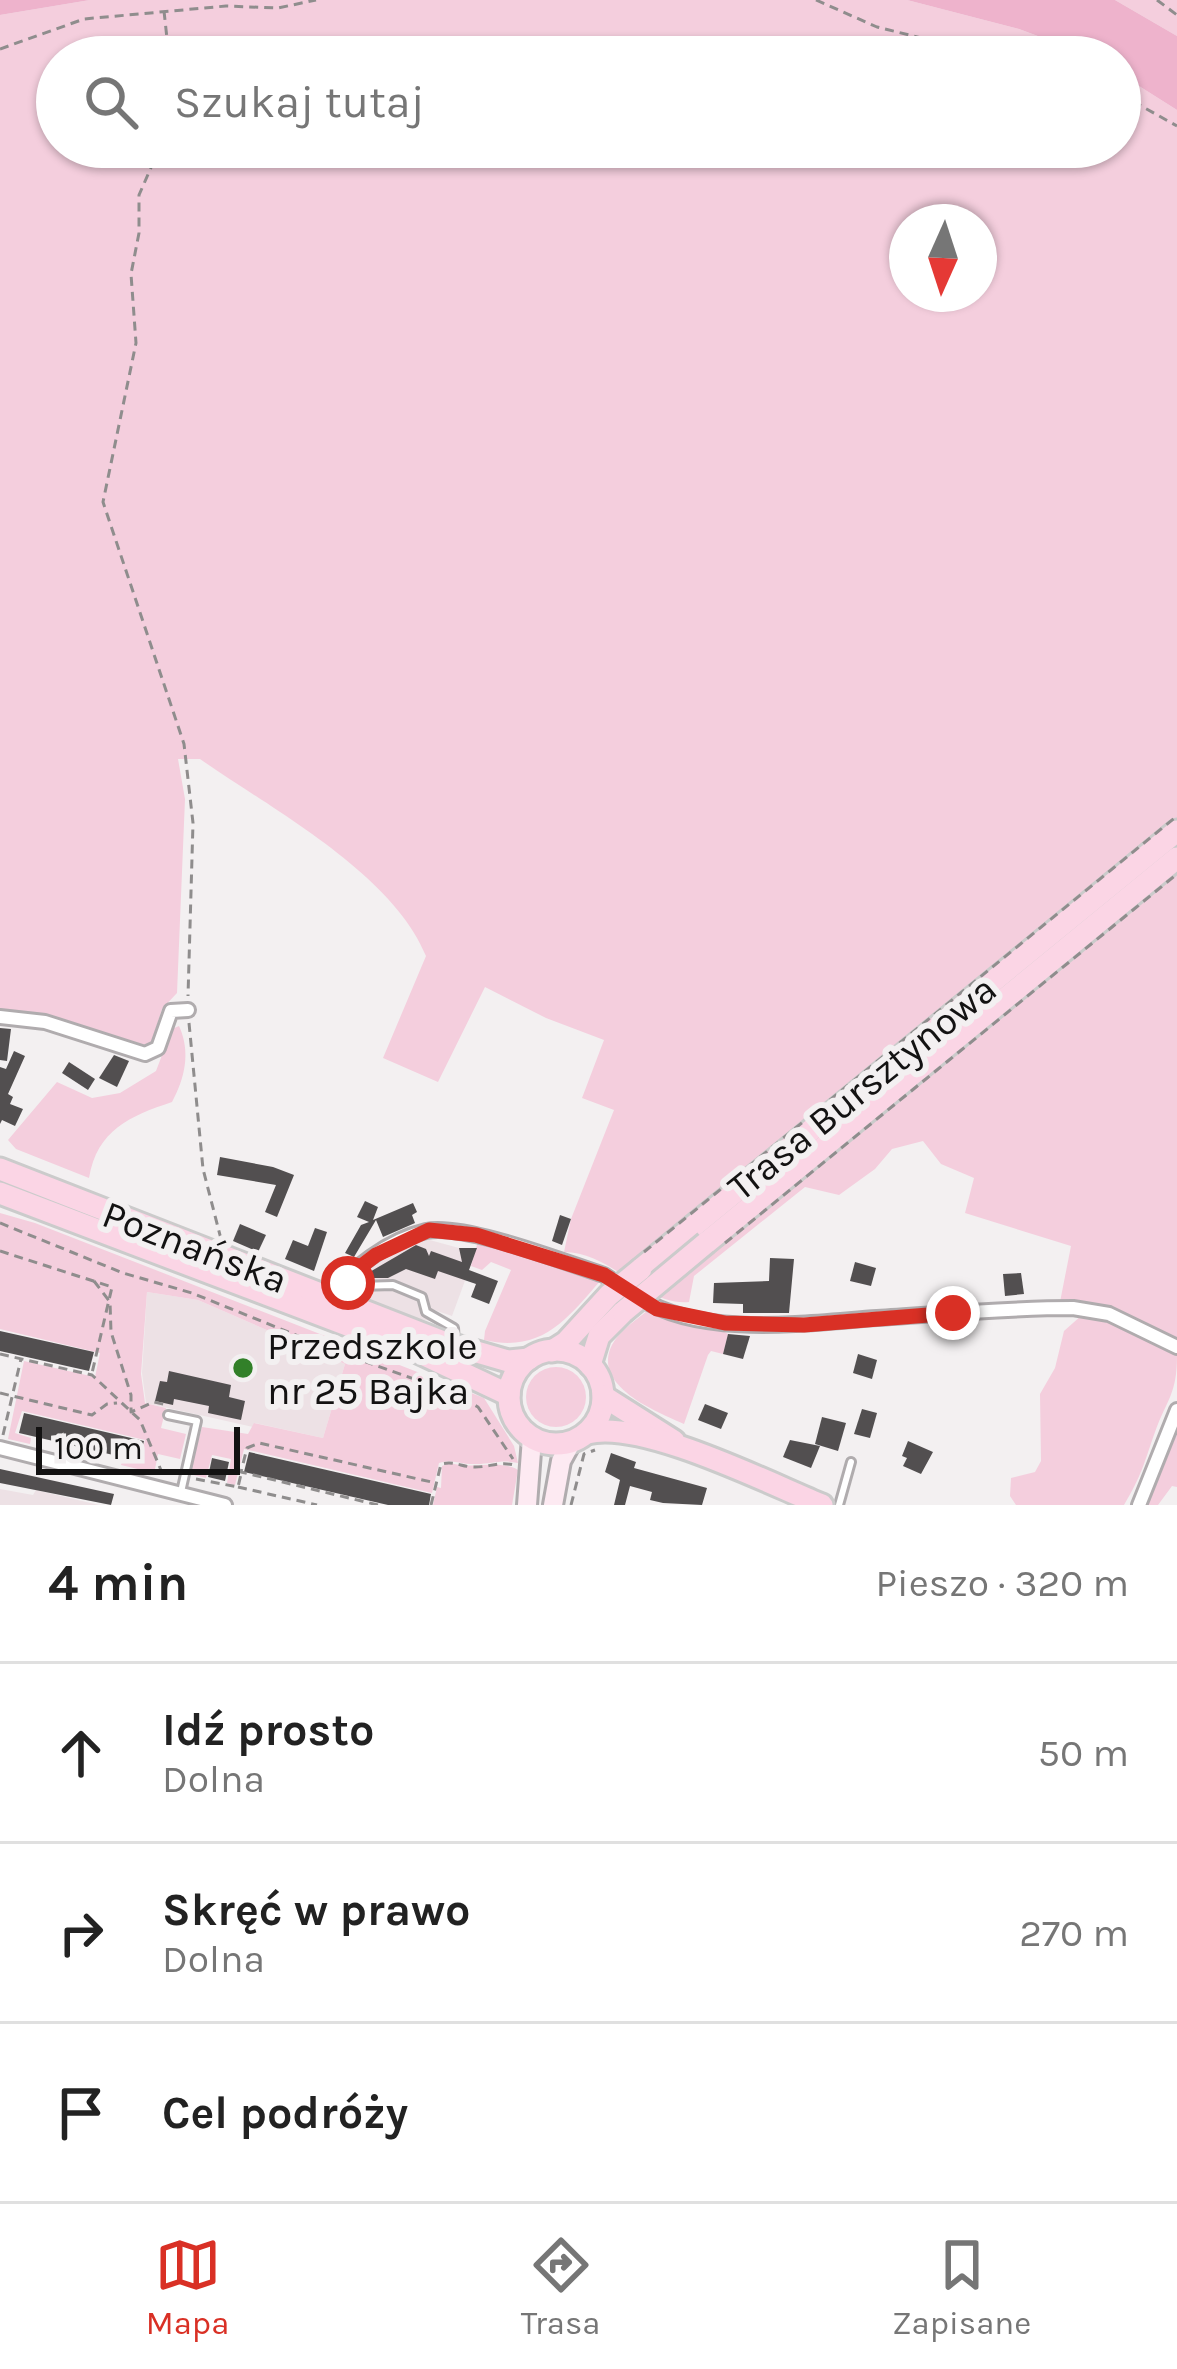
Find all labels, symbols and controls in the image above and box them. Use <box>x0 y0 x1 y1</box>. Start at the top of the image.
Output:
search box <box>36 36 1141 168</box>
icon: search <box>78 69 144 135</box>
text: Szukaj tutaj <box>174 76 425 128</box>
north arrow <box>889 204 997 312</box>
street label: Trasa Bursztynowa <box>719 966 1005 1210</box>
street label: Poznańska <box>96 1191 294 1303</box>
route start <box>321 1256 375 1310</box>
route end <box>926 1286 980 1340</box>
place label: Przedszkole nr 25 Bajka <box>267 1323 478 1414</box>
marker: Przedszkole nr 25 Bajka <box>230 1355 256 1381</box>
scale bar <box>36 1421 240 1474</box>
text: 100 m <box>54 1429 143 1467</box>
text: 4 min <box>48 1553 188 1613</box>
text: Pieszo · 320 m <box>875 1560 1129 1606</box>
text: Idź prosto <box>162 1704 375 1756</box>
icon: ahead <box>48 1720 114 1786</box>
text: 50 m <box>1038 1730 1129 1776</box>
text: Dolna <box>162 1756 265 1802</box>
text: Skręć w prawo <box>162 1884 471 1936</box>
icon: right <box>48 1900 114 1966</box>
text: 270 m <box>1019 1910 1129 1956</box>
text: Dolna <box>162 1936 265 1982</box>
icon: arrive <box>48 2080 114 2146</box>
text: Cel podróży <box>162 2087 408 2139</box>
tab: Mapa <box>146 2232 229 2342</box>
tab: Trasa <box>521 2232 601 2342</box>
tab: Zapisane <box>892 2232 1031 2342</box>

